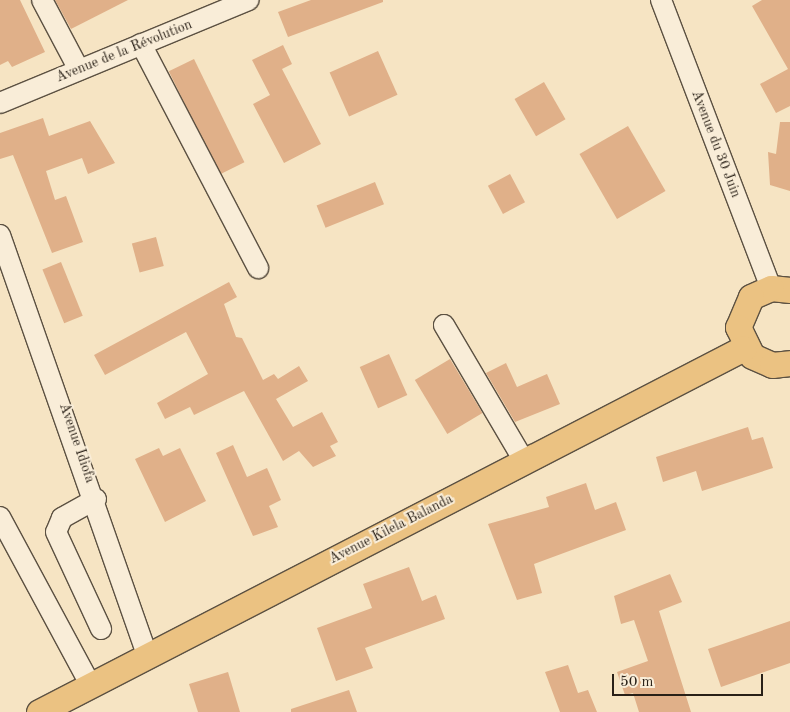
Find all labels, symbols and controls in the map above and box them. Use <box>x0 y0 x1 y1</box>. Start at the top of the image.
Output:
street label: Avenue de la Révolution <box>54 16 194 86</box>
street label: Avenue du 30 Juin <box>688 88 744 200</box>
street label: Avenue Idiofa <box>55 401 99 485</box>
street label: Avenue Kilela Balanda <box>326 490 456 568</box>
scale bar <box>615 664 766 696</box>
text: 50 m <box>620 675 654 690</box>

